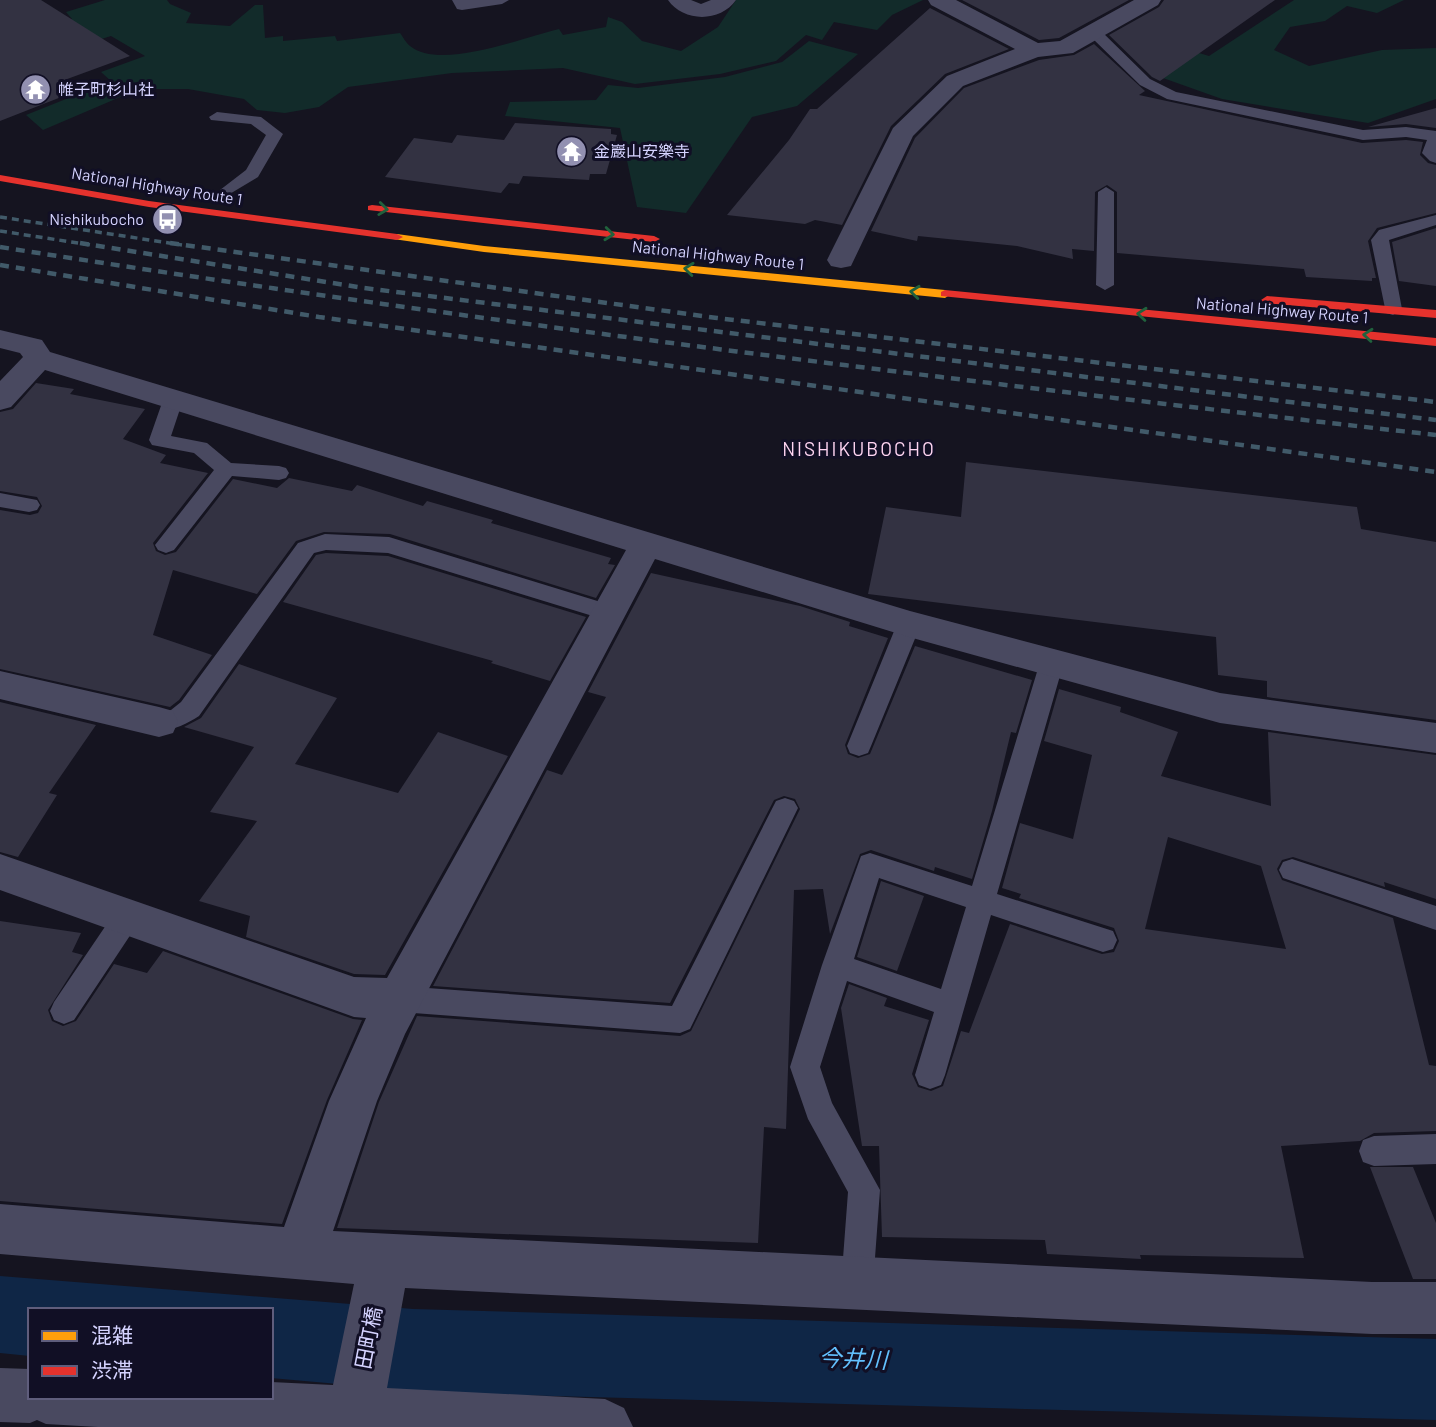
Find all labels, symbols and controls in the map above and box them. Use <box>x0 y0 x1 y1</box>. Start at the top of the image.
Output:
temple icon: 帷子町杉山社 <box>18 72 52 106</box>
place label: 帷子町杉山社 <box>58 79 154 98</box>
temple icon: 金巖山安樂寺 <box>554 134 588 168</box>
place label: 金巖山安樂寺 <box>594 141 690 160</box>
street label: National Highway Route 1 <box>70 163 244 208</box>
one-way arrow <box>377 201 388 216</box>
bus stop icon: Nishikubocho <box>150 202 184 236</box>
place label: Nishikubocho <box>49 209 144 228</box>
one-way arrow <box>603 227 614 242</box>
street label: National Highway Route 1 <box>631 236 805 273</box>
one-way arrow <box>683 262 694 277</box>
one-way arrow <box>909 285 920 300</box>
street label: National Highway Route 1 <box>1195 293 1369 326</box>
one-way arrow <box>1136 307 1147 322</box>
one-way arrow <box>1362 328 1373 343</box>
district label: NISHIKUBOCHO <box>782 437 936 460</box>
street label: 田町橋 <box>349 1304 386 1371</box>
legend <box>28 1308 273 1399</box>
text: 混雑 <box>91 1322 133 1347</box>
water label: 今井川 <box>818 1343 891 1373</box>
text: 渋滞 <box>91 1357 133 1382</box>

